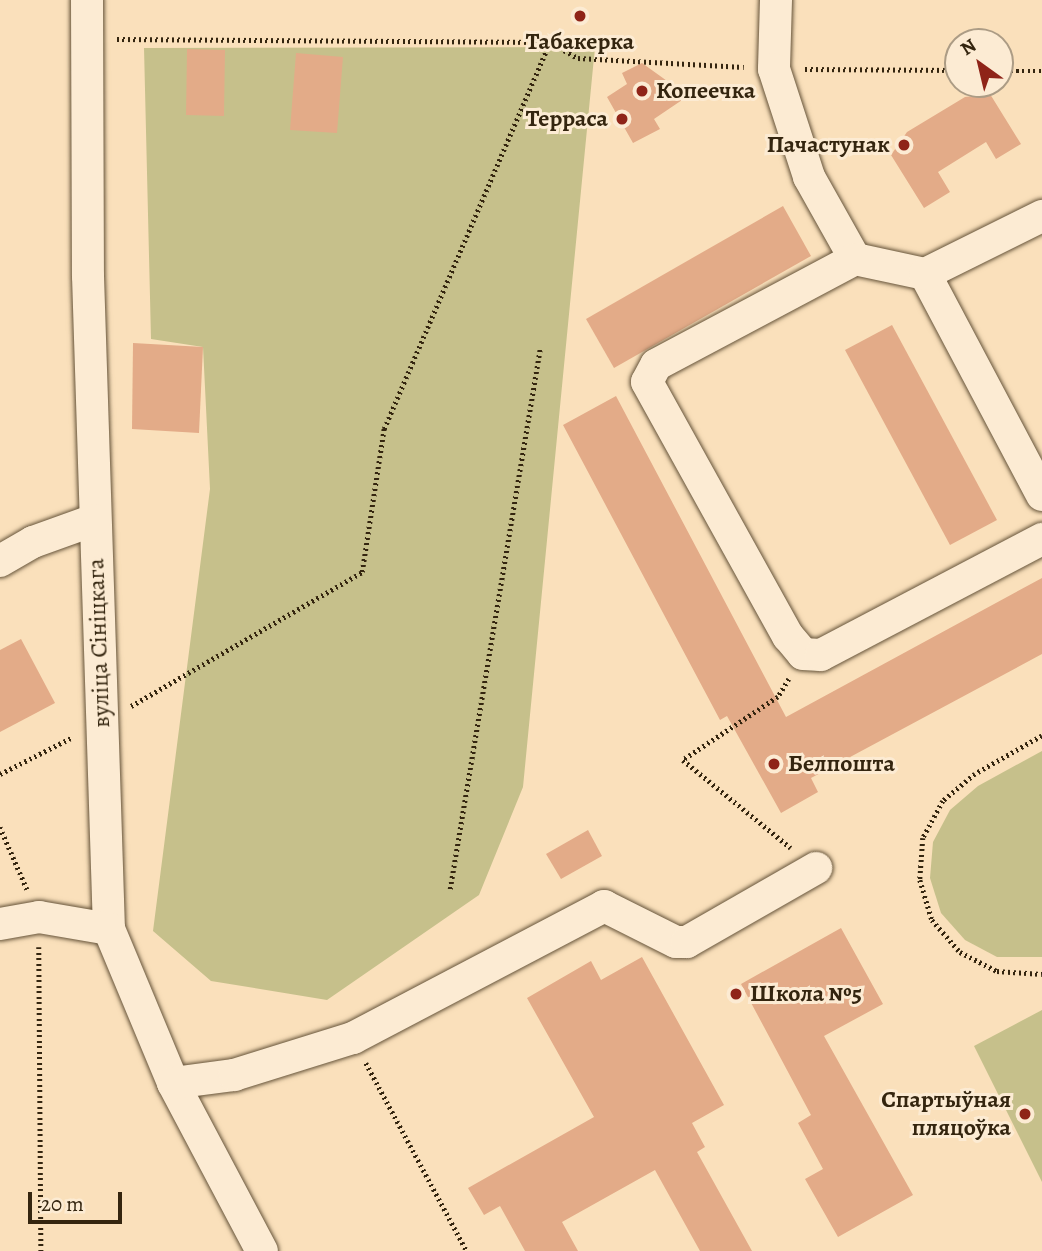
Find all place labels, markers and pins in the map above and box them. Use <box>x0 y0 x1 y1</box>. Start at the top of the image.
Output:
marker: Табакерка <box>572 8 588 24</box>
place label: Табакерка <box>526 28 634 56</box>
place label: Копеечка <box>656 77 755 105</box>
marker: Копеечка <box>634 83 650 99</box>
place label: Терраса <box>526 105 608 133</box>
marker: Терраса <box>614 111 630 127</box>
place label: Пачастунак <box>767 131 890 159</box>
marker: Пачастунак <box>896 137 912 153</box>
place label: Белпошта <box>788 750 895 778</box>
marker: Белпошта <box>766 756 782 772</box>
place label: Школа №5 <box>750 980 862 1008</box>
marker: Школа №5 <box>728 986 744 1002</box>
place label: Спартыўная пляцоўка <box>881 1086 1011 1142</box>
marker: Спартыўная пляцоўка <box>1017 1106 1033 1122</box>

